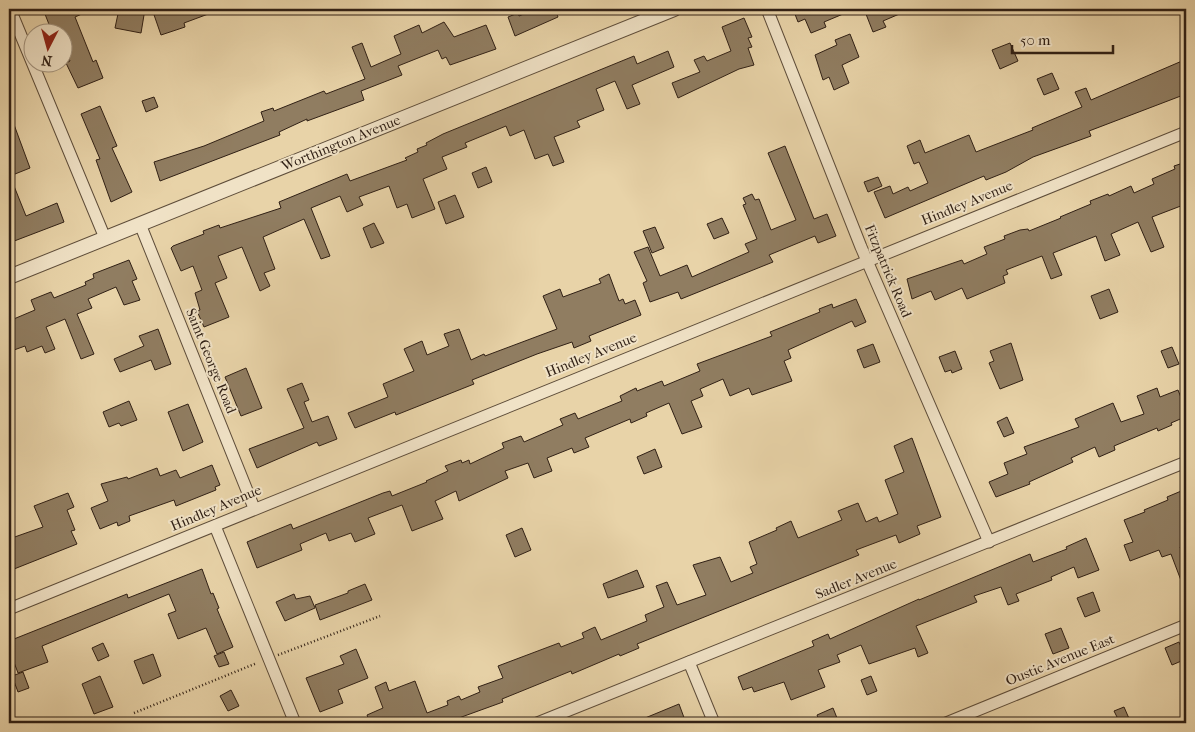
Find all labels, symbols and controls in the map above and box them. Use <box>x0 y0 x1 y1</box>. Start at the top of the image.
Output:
north arrow <box>22 22 72 72</box>
scale bar <box>1012 22 1114 54</box>
text: 50 m <box>1020 31 1051 49</box>
text: N <box>40 51 53 69</box>
street label: Worthington Avenue <box>278 111 403 175</box>
street label: Hindley Avenue <box>919 177 1015 229</box>
street label: Fitzpatrick Road <box>861 222 915 320</box>
street label: Saint George Road <box>182 306 240 417</box>
street label: Hindley Avenue <box>543 329 639 381</box>
street label: Hindley Avenue <box>168 481 264 535</box>
street label: Sadler Avenue <box>813 555 899 603</box>
street label: Oustic Avenue East <box>1003 630 1117 690</box>

